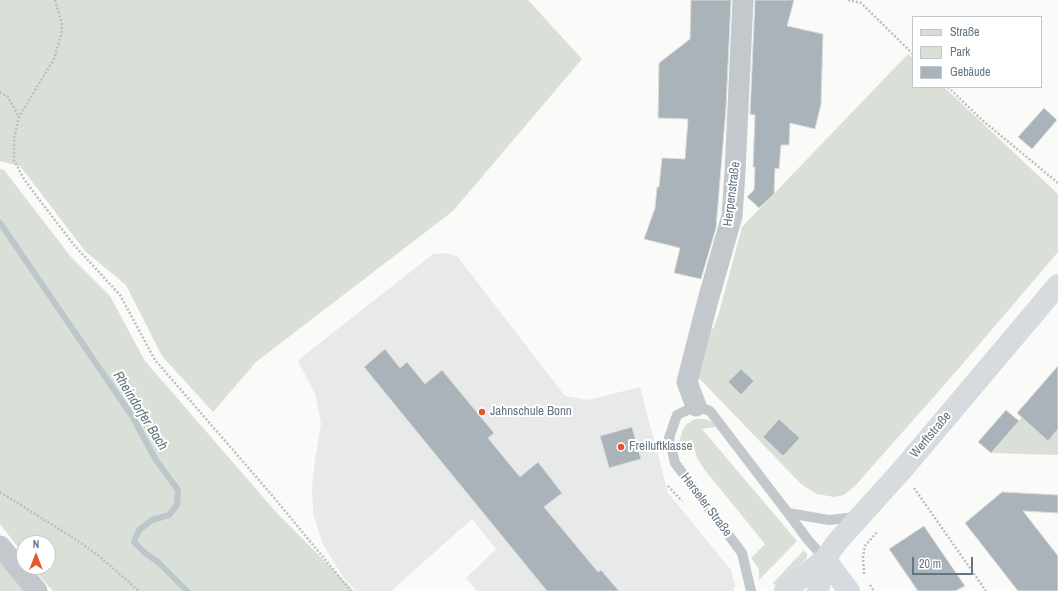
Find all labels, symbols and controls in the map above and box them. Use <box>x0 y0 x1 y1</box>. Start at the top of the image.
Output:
legend <box>912 16 1042 88</box>
text: Straße <box>950 24 980 40</box>
text: Park <box>950 44 970 60</box>
text: Gebäude <box>950 64 991 80</box>
street label: Herpenstraße <box>720 161 744 227</box>
water label: Rheindorfer Bach <box>109 368 171 454</box>
place label: Jahnschule Bonn <box>490 404 572 420</box>
marker: Jahnschule Bonn <box>477 407 487 417</box>
street label: Werftstraße <box>907 409 955 461</box>
place label: Freiluftklasse <box>629 439 692 455</box>
marker: Freiluftklasse <box>616 442 626 452</box>
street label: Herseler Straße <box>677 470 735 540</box>
north arrow <box>16 535 56 575</box>
text: N <box>33 537 39 551</box>
scale bar <box>914 549 975 575</box>
text: 20 m <box>919 556 941 572</box>

